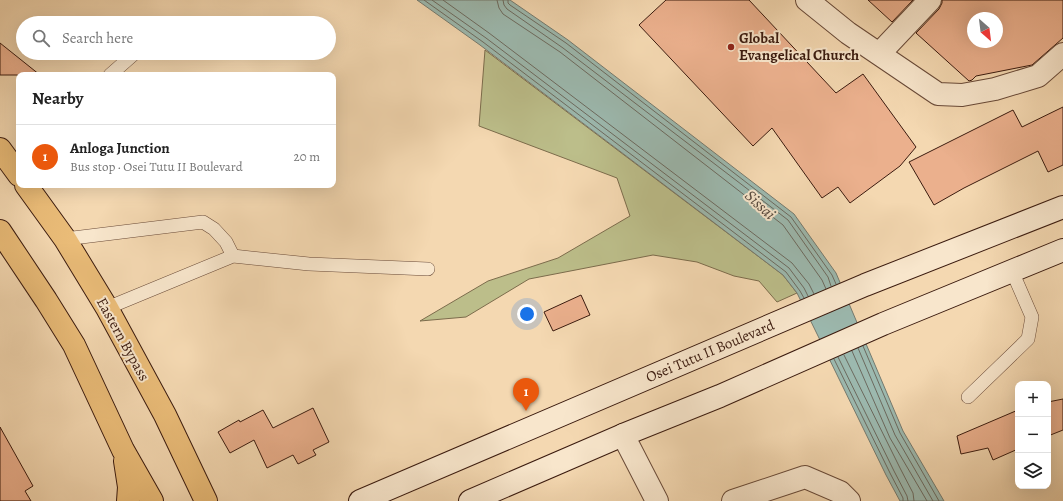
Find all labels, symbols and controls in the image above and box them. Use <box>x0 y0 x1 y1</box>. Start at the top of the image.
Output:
north arrow <box>967 12 1003 48</box>
search box <box>16 16 336 60</box>
icon: search <box>30 27 52 49</box>
text: Search here <box>62 28 133 48</box>
place label: Global Evangelical Church <box>739 28 859 65</box>
marker: Global Evangelical Church <box>726 42 736 52</box>
text: Nearby <box>32 87 83 110</box>
text: Anloga Junction <box>70 138 170 158</box>
text: 1 <box>43 148 47 165</box>
text: 20 m <box>294 148 320 165</box>
text: Bus stop · Osei Tutu II Boulevard <box>70 158 243 175</box>
water label: Sissai <box>740 185 780 225</box>
street label: Eastern Bypass <box>92 294 154 384</box>
your location <box>517 304 537 324</box>
street label: Osei Tutu II Boulevard <box>643 314 778 387</box>
pin: 1 <box>513 378 539 411</box>
map controls <box>1015 381 1051 489</box>
button: + <box>1015 381 1051 417</box>
button: − <box>1015 417 1051 453</box>
button: layers <box>1015 453 1051 489</box>

